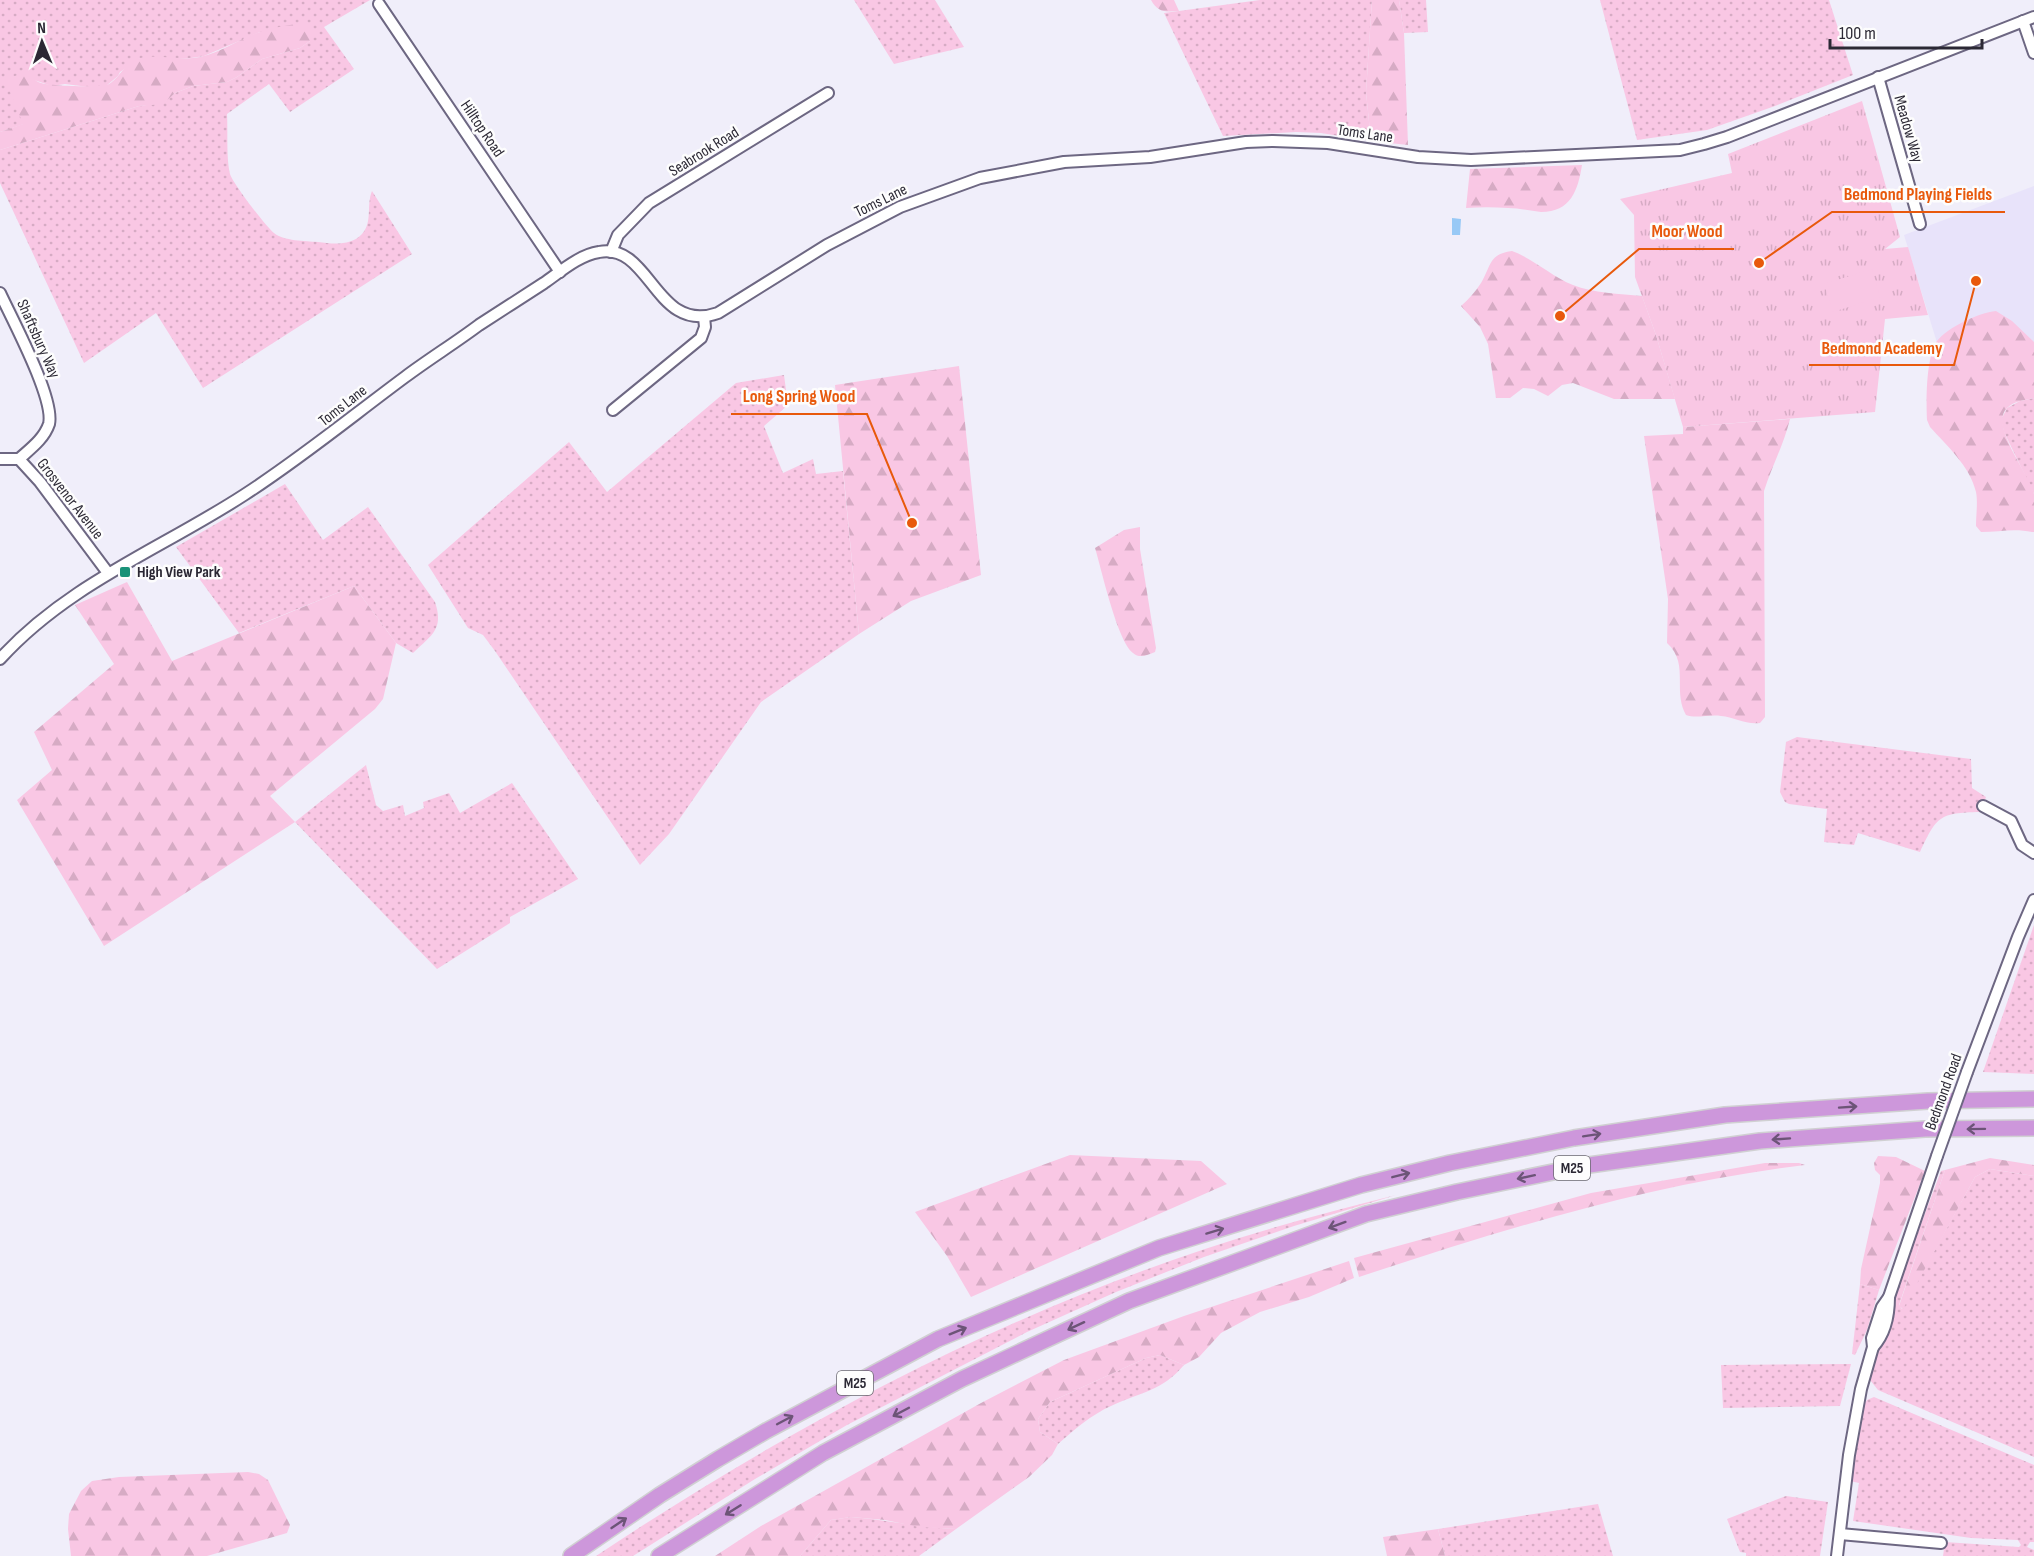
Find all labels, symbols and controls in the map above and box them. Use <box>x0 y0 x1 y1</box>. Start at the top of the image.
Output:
north arrow <box>12 12 72 72</box>
scale bar <box>1830 12 1982 50</box>
text: N <box>37 19 46 38</box>
text: 100 m <box>1839 23 1876 44</box>
street label: Meadow Way <box>1889 93 1927 165</box>
street label: Hilltop Road <box>456 97 508 161</box>
street label: Toms Lane <box>1336 121 1394 147</box>
street label: Seabrook Road <box>665 123 743 181</box>
callout: Bedmond Playing Fields <box>1832 176 2005 212</box>
street label: Toms Lane <box>852 180 910 222</box>
text: Bedmond Playing Fields <box>1844 184 1992 205</box>
callout: Moor Wood <box>1639 213 1734 249</box>
text: Moor Wood <box>1651 221 1723 242</box>
street label: Shaftsbury Way <box>12 297 64 381</box>
callout: Bedmond Academy <box>1809 329 1954 365</box>
text: Bedmond Academy <box>1822 338 1943 359</box>
callout: Long Spring Wood <box>731 378 867 414</box>
street label: Toms Lane <box>315 381 371 431</box>
text: Long Spring Wood <box>743 386 855 407</box>
street label: Grosvenor Avenue <box>33 455 107 543</box>
place label: High View Park <box>137 563 221 582</box>
marker: High View Park <box>118 565 132 579</box>
street label: Bedmond Road <box>1921 1051 1967 1133</box>
one-way arrow <box>1838 1101 1858 1112</box>
one-way arrow <box>1966 1123 1986 1134</box>
one-way arrow <box>1582 1130 1602 1141</box>
one-way arrow <box>1771 1134 1791 1145</box>
road number: M25 <box>1554 1156 1590 1180</box>
one-way arrow <box>1392 1169 1411 1181</box>
one-way arrow <box>1517 1172 1536 1184</box>
one-way arrow <box>1328 1220 1347 1231</box>
one-way arrow <box>1205 1225 1224 1236</box>
one-way arrow <box>1067 1320 1085 1332</box>
one-way arrow <box>949 1325 967 1336</box>
road number: M25 <box>837 1371 873 1395</box>
one-way arrow <box>893 1406 910 1418</box>
one-way arrow <box>776 1414 794 1425</box>
one-way arrow <box>725 1504 741 1516</box>
one-way arrow <box>611 1517 627 1529</box>

